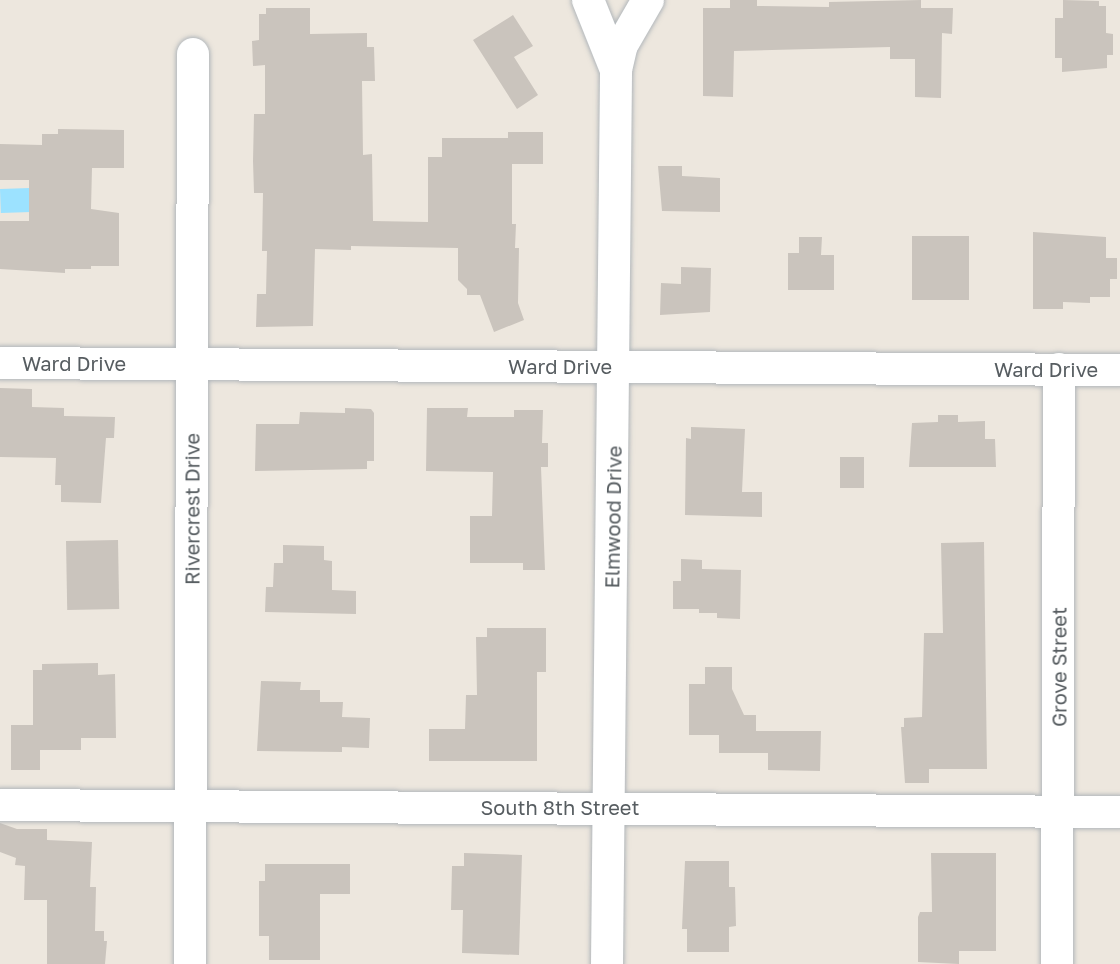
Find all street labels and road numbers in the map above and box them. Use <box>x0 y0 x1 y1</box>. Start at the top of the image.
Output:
street label: Ward Drive <box>22 351 126 375</box>
street label: Ward Drive <box>508 354 612 378</box>
street label: Ward Drive <box>994 357 1098 381</box>
street label: Rivercrest Drive <box>180 433 204 585</box>
street label: Elmwood Drive <box>600 445 626 589</box>
street label: Grove Street <box>1047 607 1071 727</box>
street label: South 8th Street <box>481 795 639 819</box>

